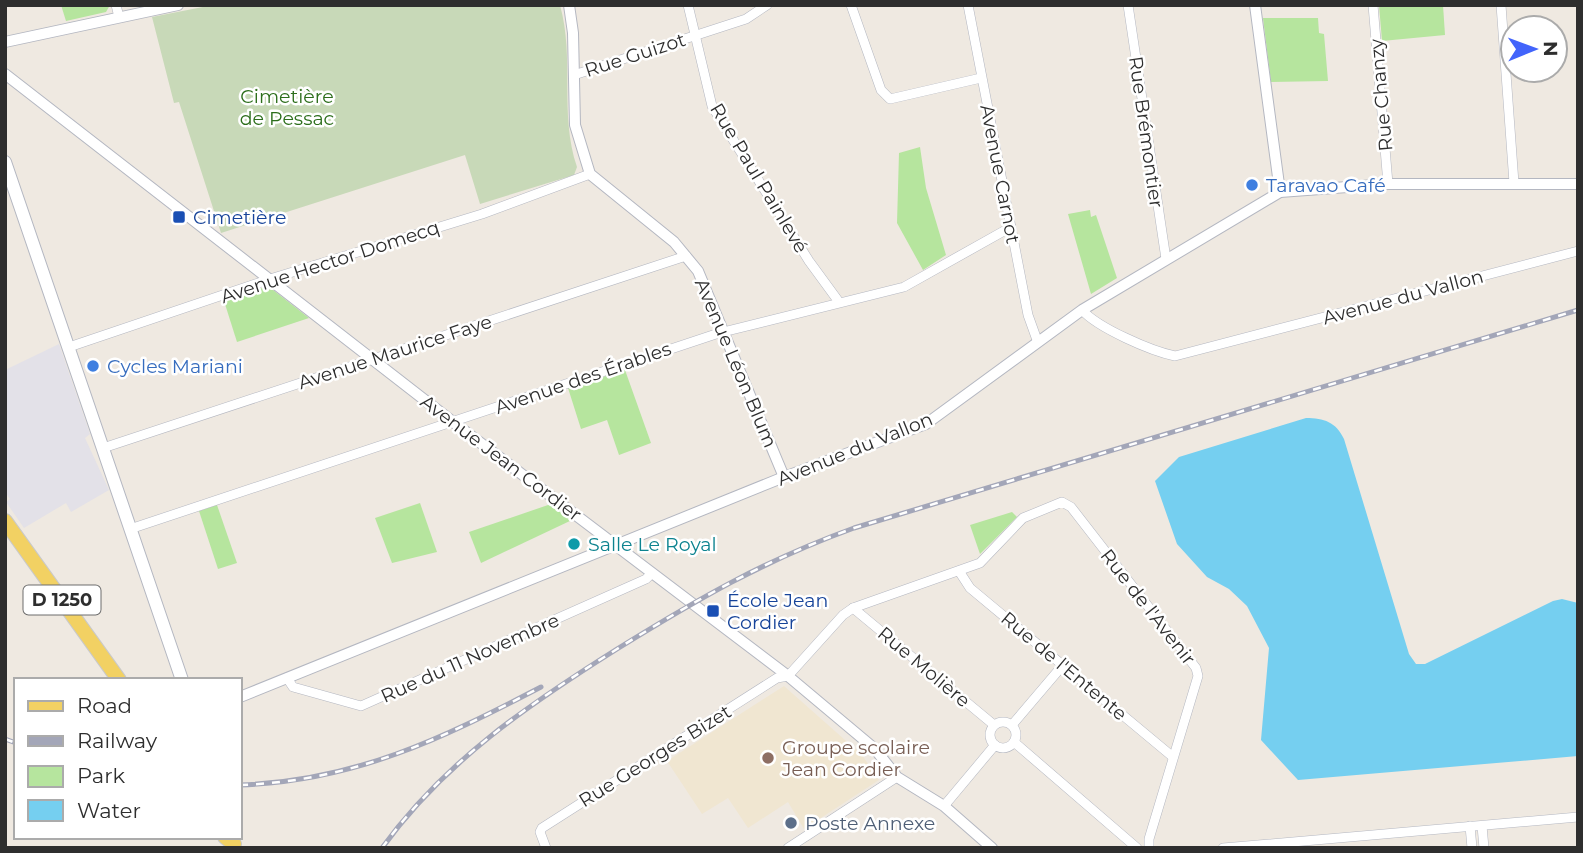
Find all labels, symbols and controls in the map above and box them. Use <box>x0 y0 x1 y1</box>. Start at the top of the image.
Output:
north arrow <box>1499 14 1569 84</box>
street label: Rue Guizot <box>582 28 689 82</box>
street label: Rue Chanzy <box>1365 37 1397 152</box>
text: N <box>1539 41 1562 57</box>
street label: Rue Brémontier <box>1124 55 1168 209</box>
park label: Cimetière de Pessac <box>240 85 334 130</box>
street label: Rue Paul Painlevé <box>705 99 813 257</box>
street label: Avenue Carnot <box>975 103 1025 246</box>
place label: Taravao Café <box>1266 174 1386 197</box>
marker: Taravao Café <box>1244 177 1260 193</box>
place label: Cimetière <box>193 206 286 229</box>
marker: Cimetière <box>171 209 187 225</box>
street label: Avenue Hector Domecq <box>218 216 442 308</box>
street label: Avenue du Vallon <box>1320 264 1486 330</box>
street label: Avenue Léon Blum <box>690 275 782 451</box>
street label: Avenue Maurice Faye <box>295 310 495 394</box>
street label: Avenue des Érables <box>492 337 674 419</box>
place label: Cycles Mariani <box>107 355 243 378</box>
marker: Cycles Mariani <box>85 358 101 374</box>
street label: Avenue Jean Cordier <box>416 390 586 526</box>
street label: Avenue du Vallon <box>774 407 936 491</box>
place label: Salle Le Royal <box>588 533 717 556</box>
marker: Salle Le Royal <box>566 536 582 552</box>
street label: Rue de l'Avenir <box>1096 545 1200 669</box>
road number: D 1250 <box>24 586 100 614</box>
place label: École Jean Cordier <box>727 589 828 634</box>
marker: École Jean Cordier <box>705 603 721 619</box>
street label: Rue de l'Entente <box>996 607 1132 725</box>
street label: Rue du 11 Novembre <box>377 608 563 708</box>
street label: Rue Molière <box>873 622 975 712</box>
legend <box>14 678 242 839</box>
text: Road <box>77 693 132 718</box>
street label: Rue Georges Bizet <box>575 700 736 812</box>
text: Railway <box>77 728 158 753</box>
place label: Groupe scolaire Jean Cordier <box>781 736 930 781</box>
marker: Groupe scolaire Jean Cordier <box>760 750 776 766</box>
text: Park <box>77 763 125 788</box>
text: Water <box>77 798 141 823</box>
place label: Poste Annexe <box>805 812 935 835</box>
marker: Poste Annexe <box>783 815 799 831</box>

